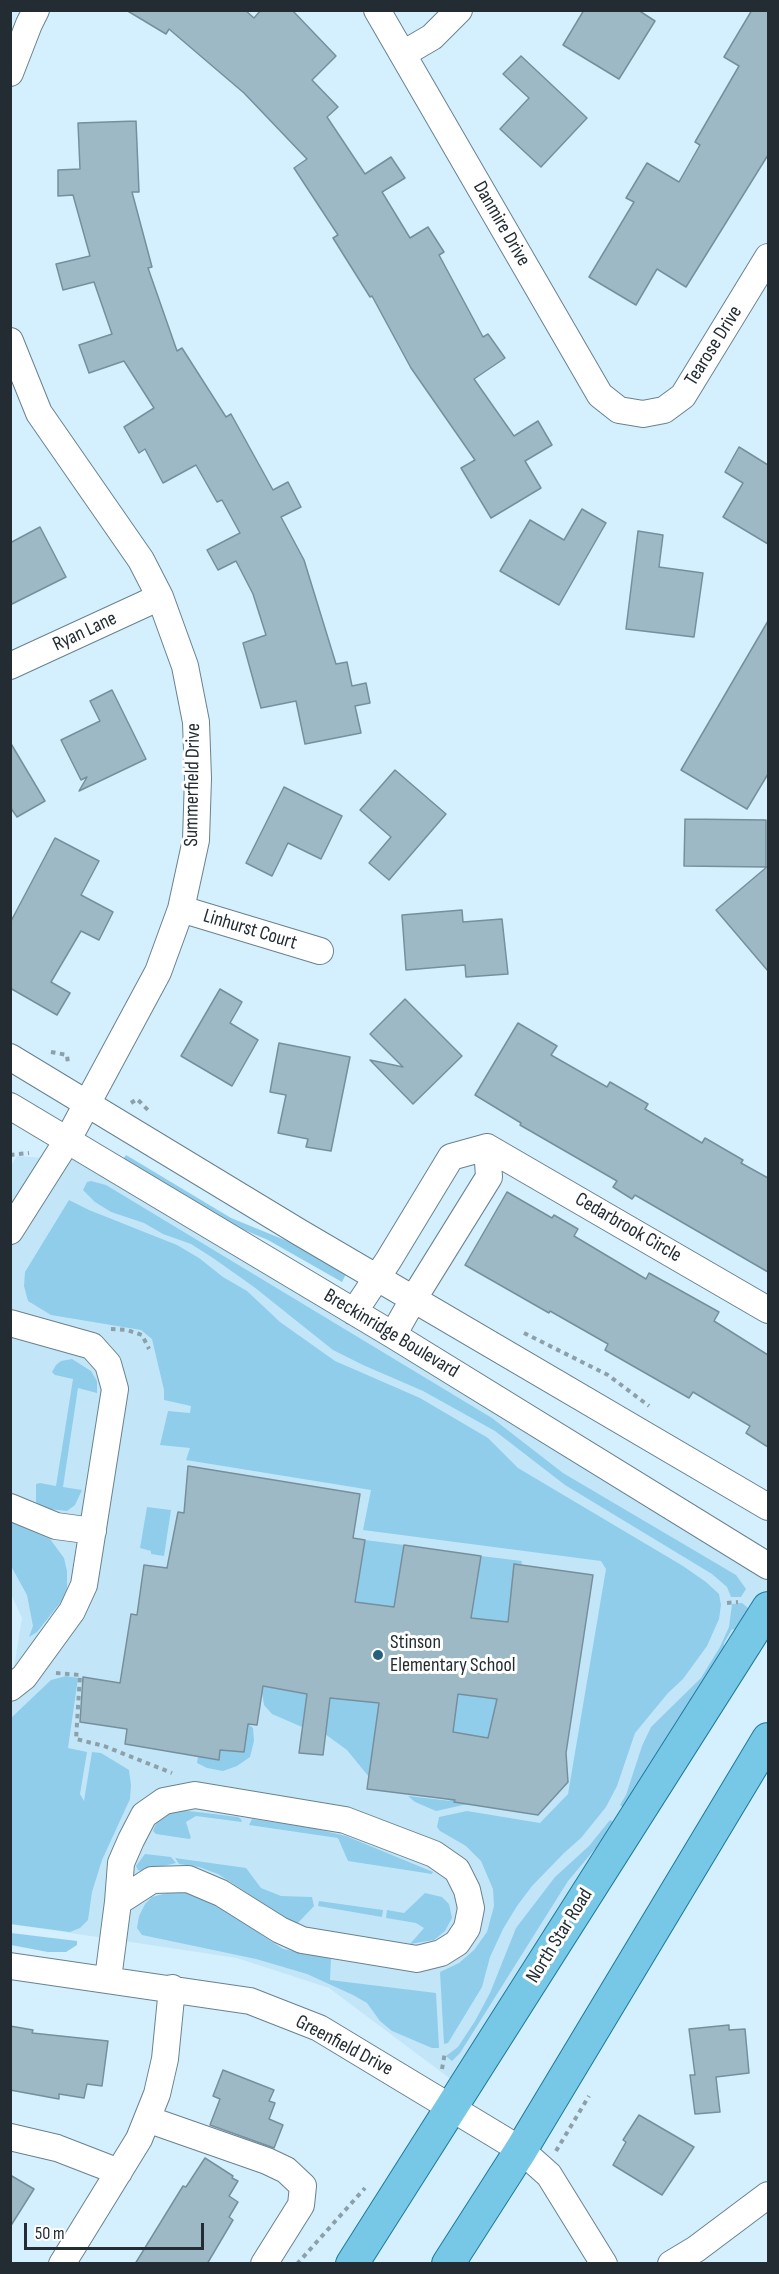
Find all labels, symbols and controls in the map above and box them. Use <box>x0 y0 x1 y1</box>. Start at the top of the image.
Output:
street label: Danmire Drive <box>467 177 535 271</box>
street label: Tearose Drive <box>680 302 748 390</box>
street label: Ryan Lane <box>49 607 121 657</box>
street label: Summerfield Drive <box>180 723 206 847</box>
street label: Linhurst Court <box>200 904 300 956</box>
street label: Cedarbrook Circle <box>570 1188 686 1268</box>
street label: Breckinridge Boulevard <box>319 1284 463 1384</box>
place label: Stinson Elementary School <box>390 1631 516 1678</box>
marker: Stinson Elementary School <box>371 1648 385 1662</box>
street label: North Star Road <box>522 1884 598 1988</box>
street label: Greenfield Drive <box>291 2010 397 2082</box>
scale bar <box>27 2211 207 2249</box>
text: 50 m <box>35 2223 65 2244</box>

